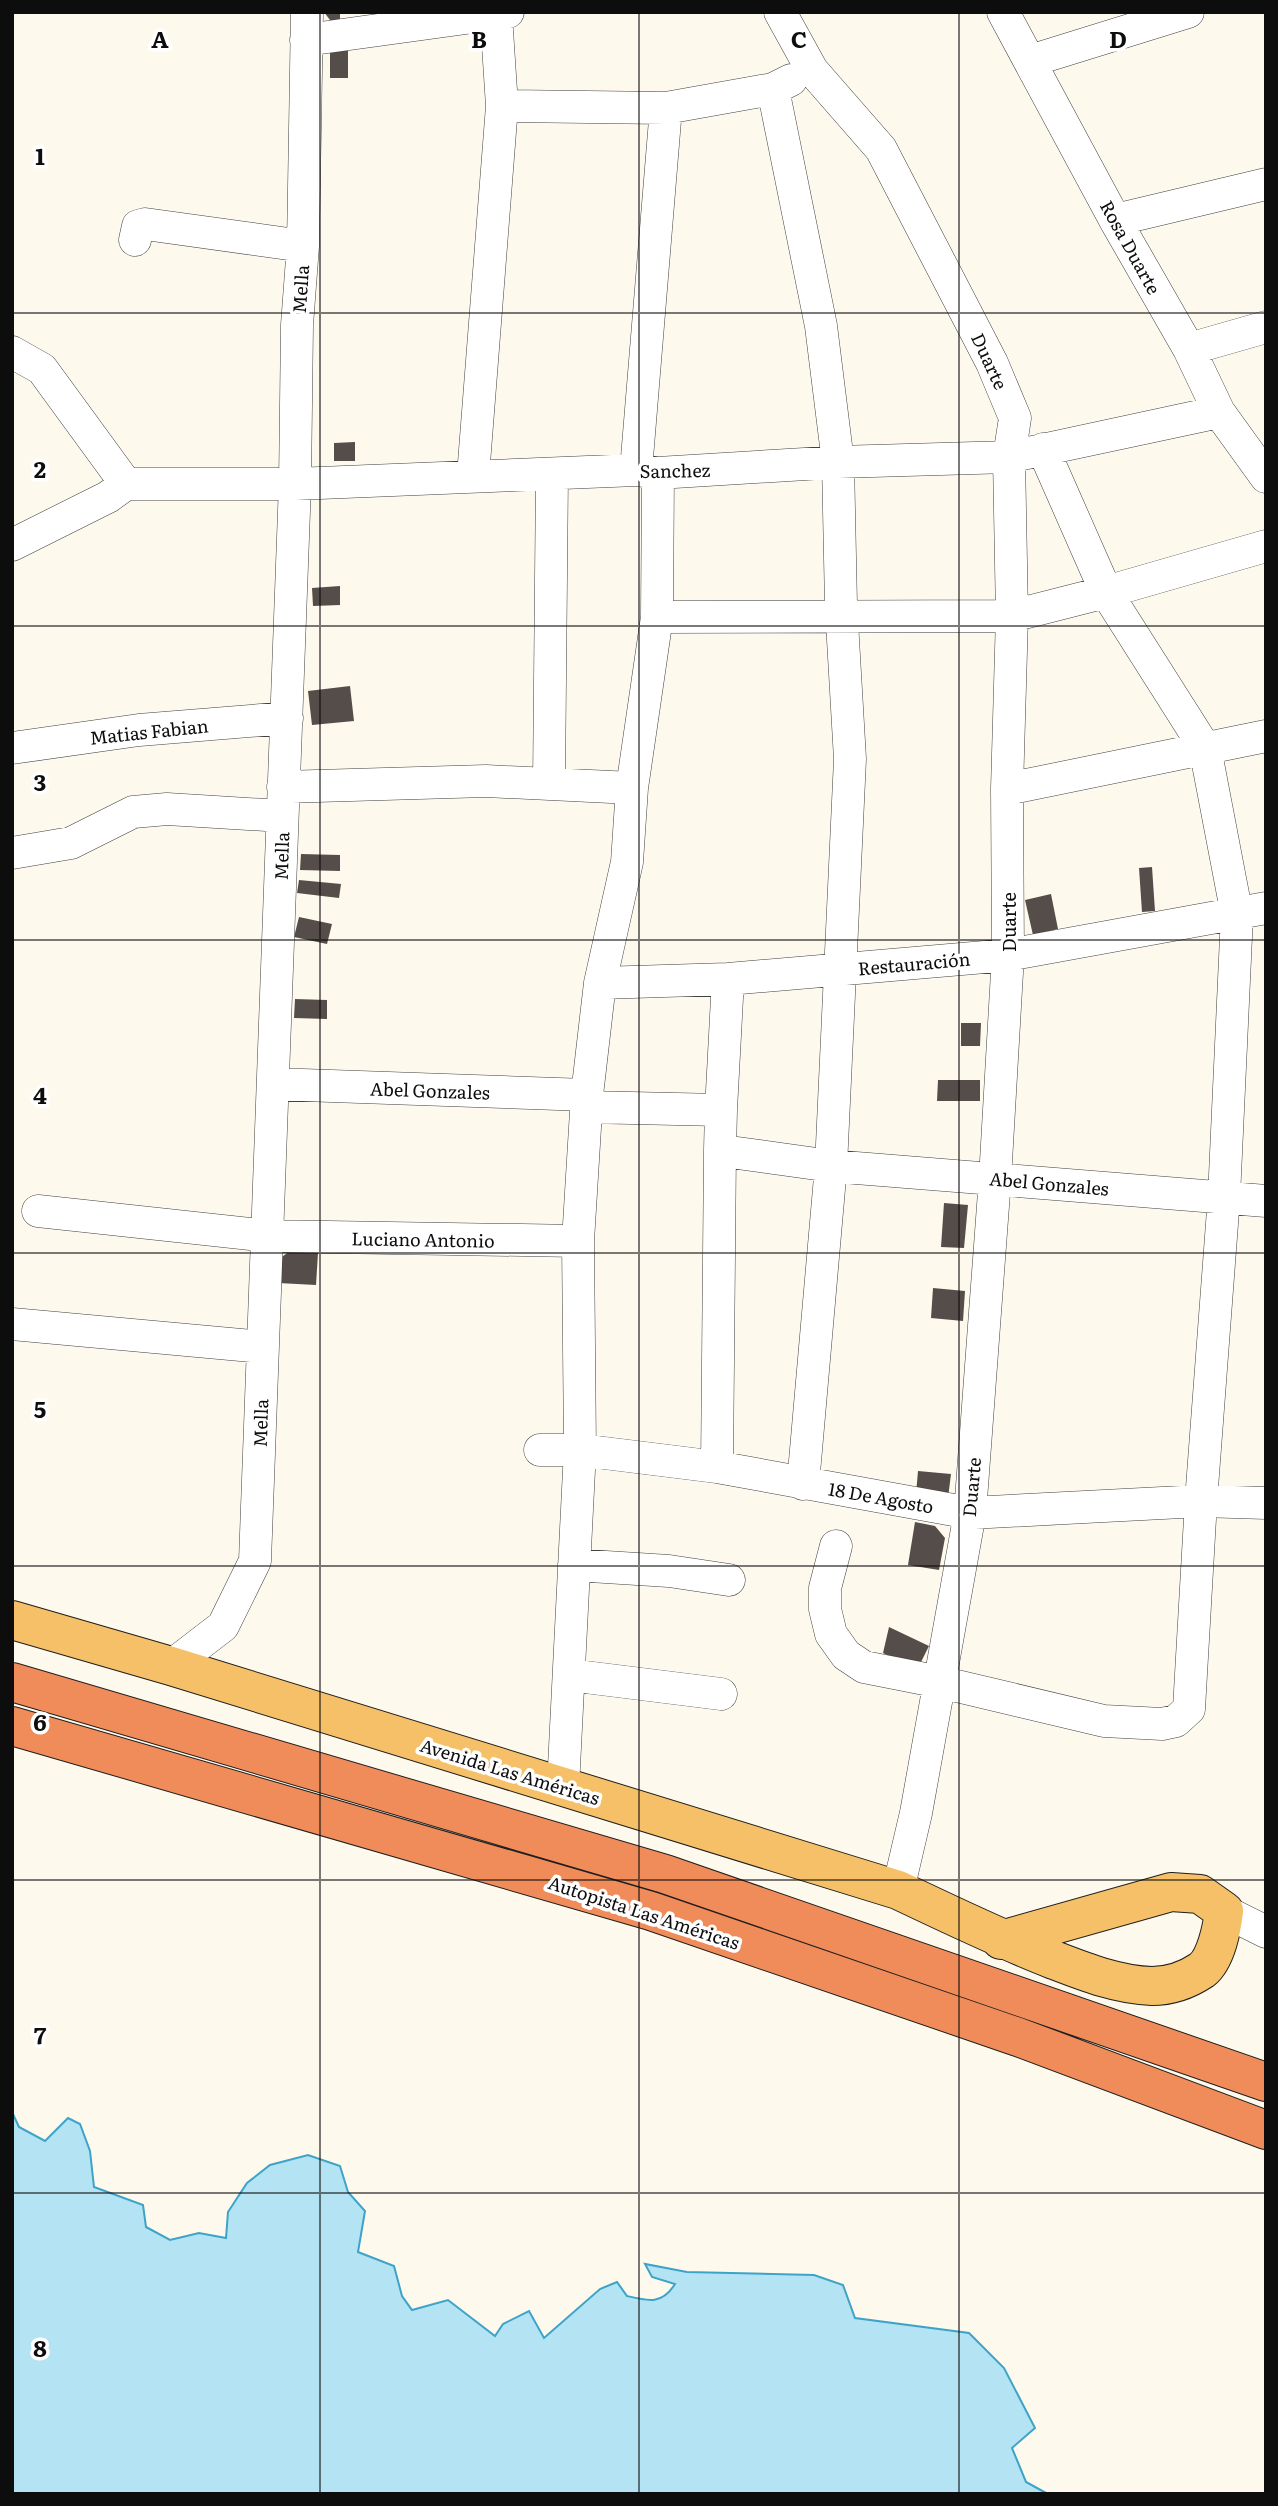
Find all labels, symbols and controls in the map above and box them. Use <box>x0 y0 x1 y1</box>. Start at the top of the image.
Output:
text: A <box>151 21 169 55</box>
text: B <box>471 21 487 55</box>
text: C <box>791 21 807 55</box>
text: D <box>1109 21 1127 55</box>
text: 1 <box>35 138 45 172</box>
street label: Rosa Duarte <box>1094 195 1168 299</box>
street label: Mella <box>285 264 315 314</box>
street label: Duarte <box>965 328 1015 394</box>
text: 2 <box>34 451 46 485</box>
street label: Sanchez <box>639 456 711 484</box>
street label: Matias Fabian <box>88 711 210 751</box>
text: 3 <box>34 764 46 798</box>
street label: Mella <box>267 831 295 881</box>
street label: Duarte <box>995 892 1022 952</box>
street label: Restauración <box>857 945 971 981</box>
street label: Abel Gonzales <box>370 1074 490 1106</box>
text: 4 <box>33 1077 47 1111</box>
street label: Abel Gonzales <box>988 1164 1110 1202</box>
street label: Luciano Antonio <box>351 1224 495 1254</box>
text: 5 <box>34 1391 46 1425</box>
street label: Mella <box>246 1398 274 1448</box>
street label: Duarte <box>955 1456 987 1518</box>
street label: 18 De Agosto <box>826 1474 936 1520</box>
text: 6 <box>33 1704 47 1738</box>
street label: Avenida Las Américas <box>417 1731 603 1811</box>
street label: Autopista Las Américas <box>545 1868 743 1956</box>
text: 7 <box>34 2017 47 2051</box>
text: 8 <box>33 2330 47 2364</box>

